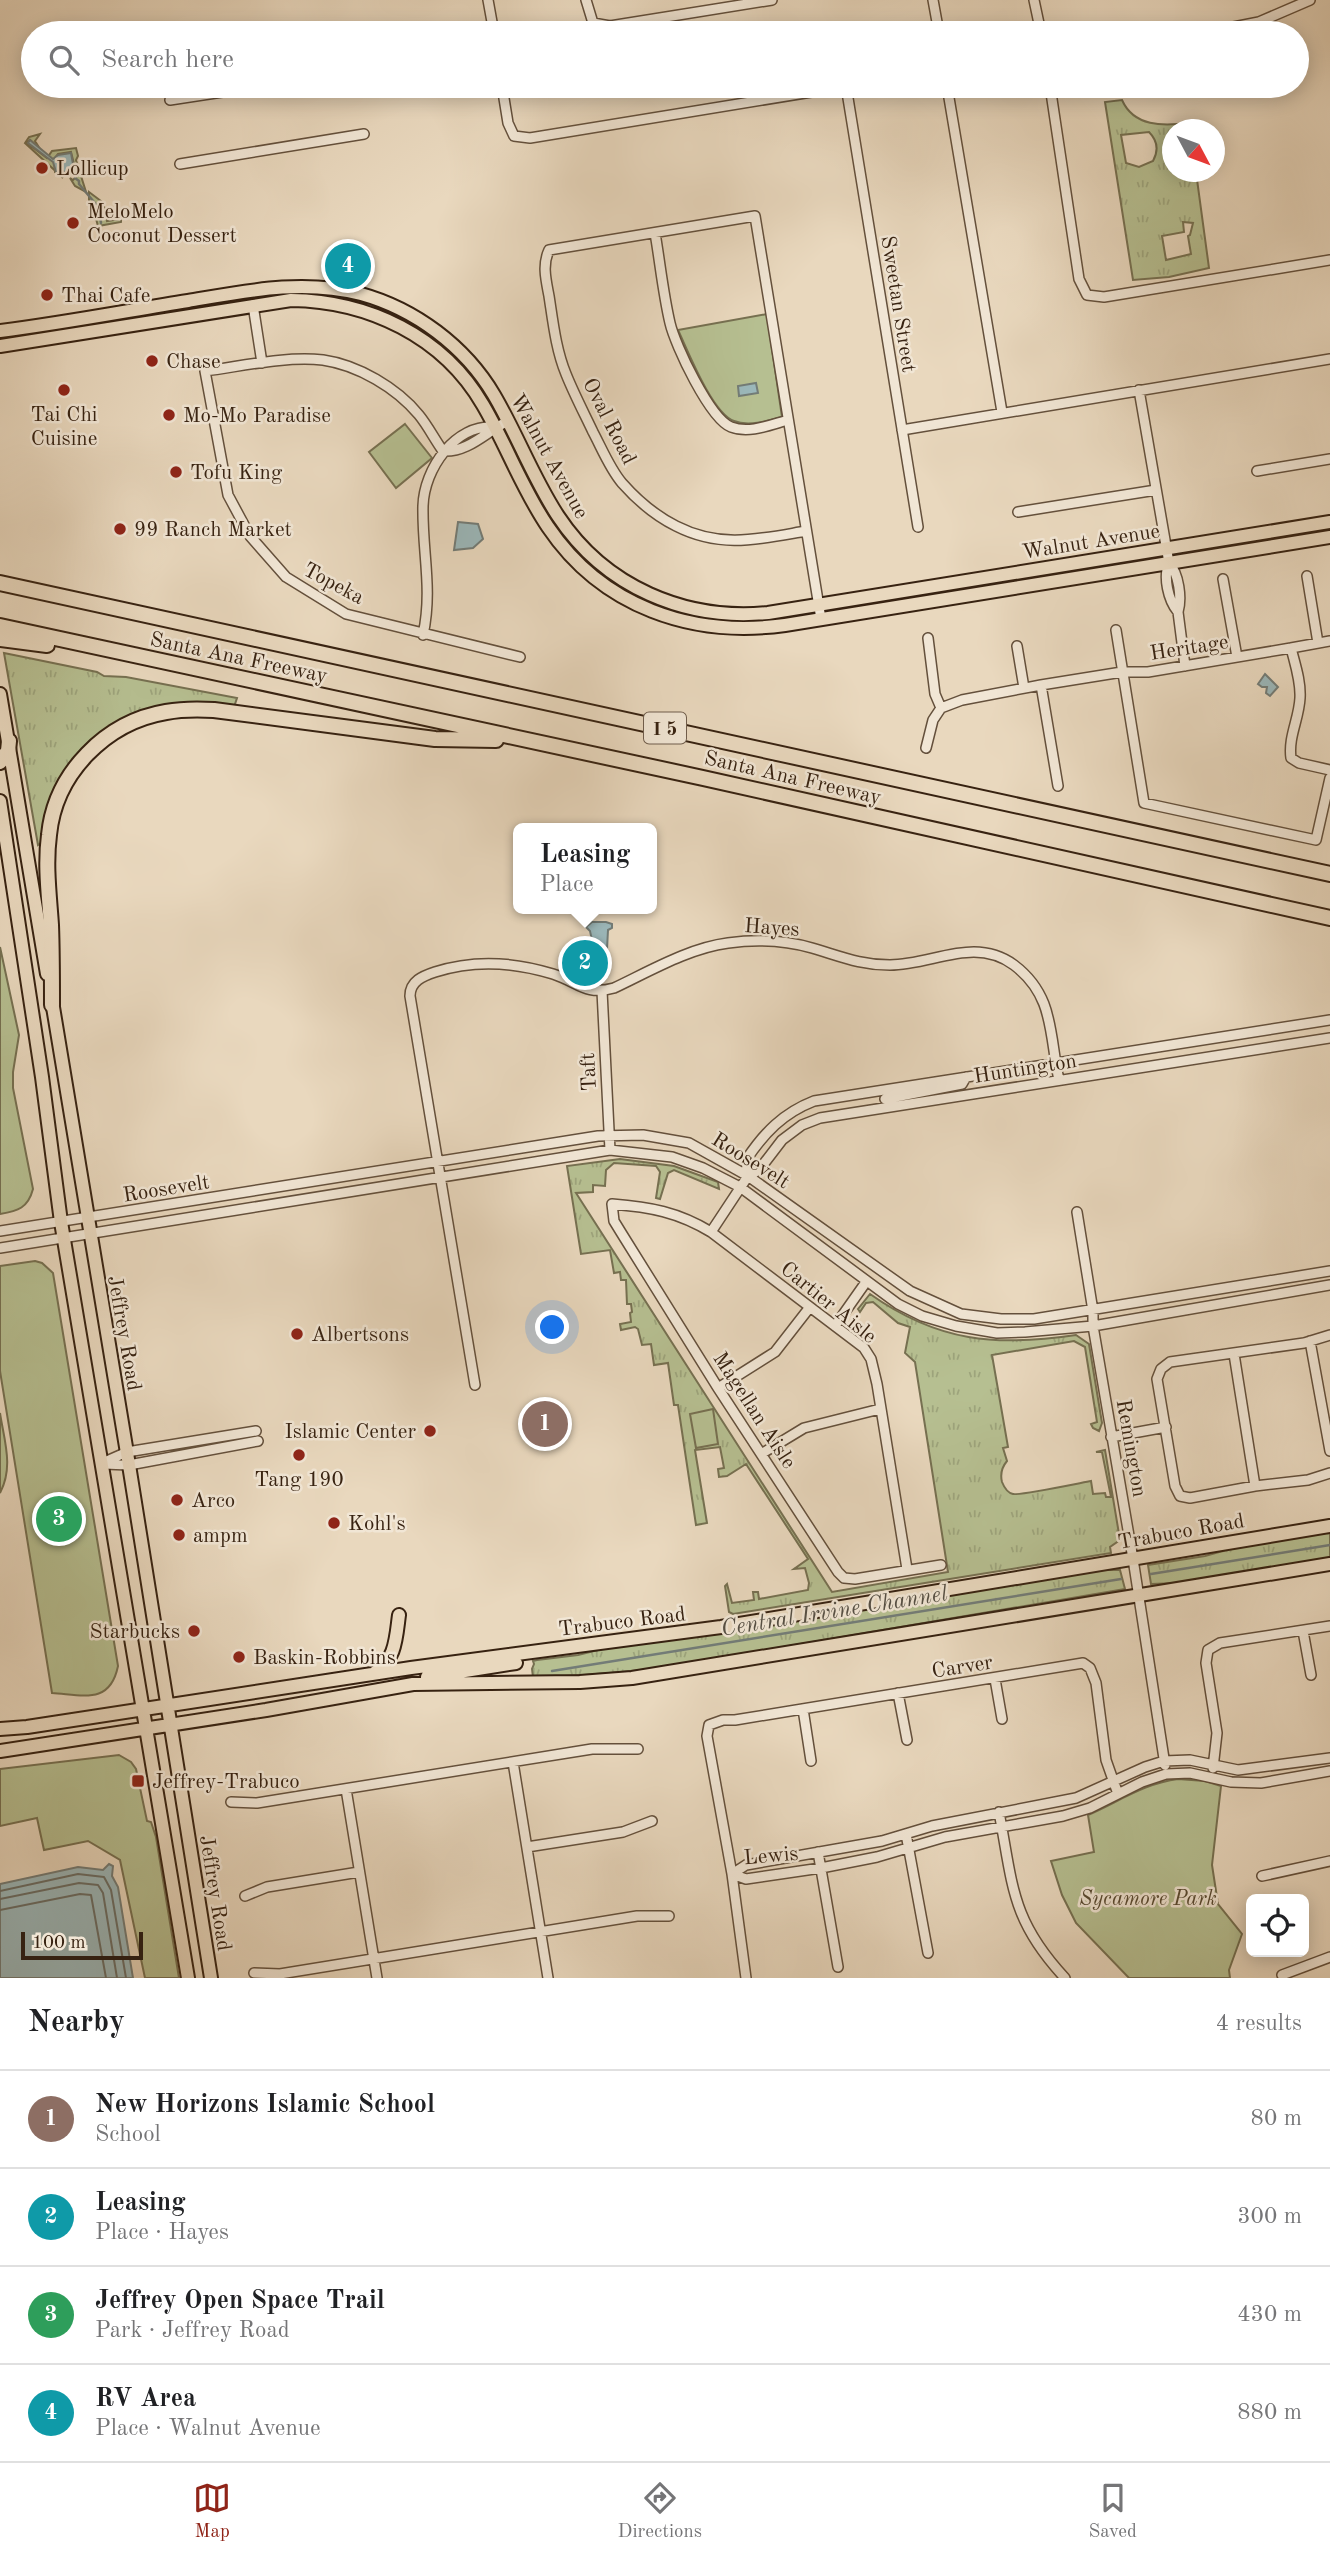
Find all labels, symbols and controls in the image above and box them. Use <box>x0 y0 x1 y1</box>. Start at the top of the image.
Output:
search box <box>21 21 1309 98</box>
icon: search <box>45 41 83 79</box>
text: Search here <box>101 47 234 73</box>
north arrow <box>1162 119 1225 182</box>
place label: Lollicup <box>56 159 129 180</box>
marker: Lollicup <box>34 160 50 176</box>
place label: MeloMelo Coconut Dessert <box>87 202 237 247</box>
marker: MeloMelo Coconut Dessert <box>65 215 81 231</box>
street label: Sweetan Street <box>876 234 919 374</box>
pin: 4 <box>325 240 371 292</box>
place label: Thai Cafe <box>61 286 150 307</box>
marker: Thai Cafe <box>39 287 55 303</box>
place label: Chase <box>166 352 221 373</box>
marker: Chase <box>144 353 160 369</box>
street label: Oval Road <box>578 375 639 468</box>
marker: Tai Chi Cuisine <box>56 382 72 398</box>
street label: Walnut Avenue <box>506 391 592 523</box>
place label: Tai Chi Cuisine <box>31 405 98 450</box>
place label: Mo-Mo Paradise <box>183 406 331 427</box>
marker: Mo-Mo Paradise <box>161 407 177 423</box>
place label: Tofu King <box>190 463 283 484</box>
marker: Tofu King <box>168 464 184 480</box>
place label: 99 Ranch Market <box>134 520 292 541</box>
marker: 99 Ranch Market <box>112 521 128 537</box>
street label: Walnut Avenue <box>1021 521 1162 564</box>
street label: Topeka <box>299 560 367 609</box>
street label: Santa Ana Freeway <box>148 629 329 688</box>
street label: Heritage <box>1148 632 1230 665</box>
road number: I 5 <box>644 712 686 744</box>
street label: Santa Ana Freeway <box>702 748 883 809</box>
popup <box>513 823 657 914</box>
text: Leasing <box>540 842 630 868</box>
text: Place <box>540 873 594 896</box>
street label: Hayes <box>743 916 800 941</box>
pin: 2 <box>562 937 608 989</box>
street label: Huntington <box>972 1051 1078 1088</box>
street label: Taft <box>578 1052 601 1092</box>
street label: Roosevelt <box>708 1129 793 1193</box>
street label: Roosevelt <box>121 1172 211 1207</box>
street label: Cartier Aisle <box>776 1258 880 1348</box>
street label: Jeffrey Road <box>103 1274 144 1393</box>
your location <box>535 1310 569 1344</box>
place label: Albertsons <box>311 1325 409 1346</box>
marker: Albertsons <box>289 1326 305 1342</box>
street label: Magellan Aisle <box>708 1349 799 1473</box>
pin: 1 <box>522 1398 568 1450</box>
street label: Remington <box>1112 1398 1149 1499</box>
place label: Islamic Center <box>284 1422 416 1443</box>
marker: Islamic Center <box>422 1423 438 1439</box>
marker: Tang 190 <box>291 1447 307 1463</box>
place label: Tang 190 <box>254 1470 344 1491</box>
place label: Arco <box>191 1491 235 1512</box>
marker: Arco <box>169 1492 185 1508</box>
pin: 3 <box>36 1493 82 1545</box>
street label: Trabuco Road <box>1116 1511 1246 1554</box>
place label: Kohl's <box>348 1514 406 1535</box>
marker: Kohl's <box>326 1515 342 1531</box>
place label: ampm <box>193 1526 248 1547</box>
marker: ampm <box>171 1527 187 1543</box>
water label: Central Irvine Channel <box>719 1582 950 1641</box>
street label: Trabuco Road <box>557 1604 687 1641</box>
place label: Starbucks <box>89 1622 180 1643</box>
marker: Starbucks <box>186 1623 202 1639</box>
place label: Baskin-Robbins <box>253 1648 396 1669</box>
marker: Baskin-Robbins <box>231 1649 247 1665</box>
street label: Carver <box>930 1652 995 1683</box>
place label: Jeffrey-Trabuco <box>152 1772 300 1793</box>
marker: Jeffrey-Trabuco <box>130 1773 146 1789</box>
street label: Jeffrey Road <box>195 1834 234 1953</box>
street label: Lewis <box>743 1844 799 1869</box>
park label: Sycamore Park <box>1079 1889 1217 1910</box>
map controls <box>1246 1894 1309 1957</box>
button: locate <box>1246 1894 1309 1957</box>
scale bar <box>21 1929 144 1961</box>
text: 100 m <box>32 1934 85 1953</box>
text: Nearby <box>28 2008 125 2038</box>
text: 4 results <box>1216 2012 1302 2035</box>
text: New Horizons Islamic School <box>95 2092 435 2118</box>
text: 1 <box>44 2107 58 2130</box>
text: 80 m <box>1251 2107 1302 2130</box>
text: School <box>95 2123 161 2146</box>
text: Leasing <box>95 2190 186 2216</box>
text: 2 <box>44 2205 58 2228</box>
text: 300 m <box>1237 2205 1302 2228</box>
text: Place · Hayes <box>95 2221 229 2244</box>
text: Jeffrey Open Space Trail <box>95 2288 385 2314</box>
text: 3 <box>44 2303 58 2326</box>
text: 430 m <box>1237 2303 1302 2326</box>
text: Park · Jeffrey Road <box>95 2319 290 2342</box>
text: RV Area <box>95 2386 196 2412</box>
text: 4 <box>44 2401 58 2424</box>
text: 880 m <box>1237 2401 1302 2424</box>
text: Place · Walnut Avenue <box>95 2417 321 2440</box>
tab: Map <box>193 2479 231 2544</box>
tab: Directions <box>618 2479 702 2544</box>
tab: Saved <box>1088 2479 1137 2544</box>

